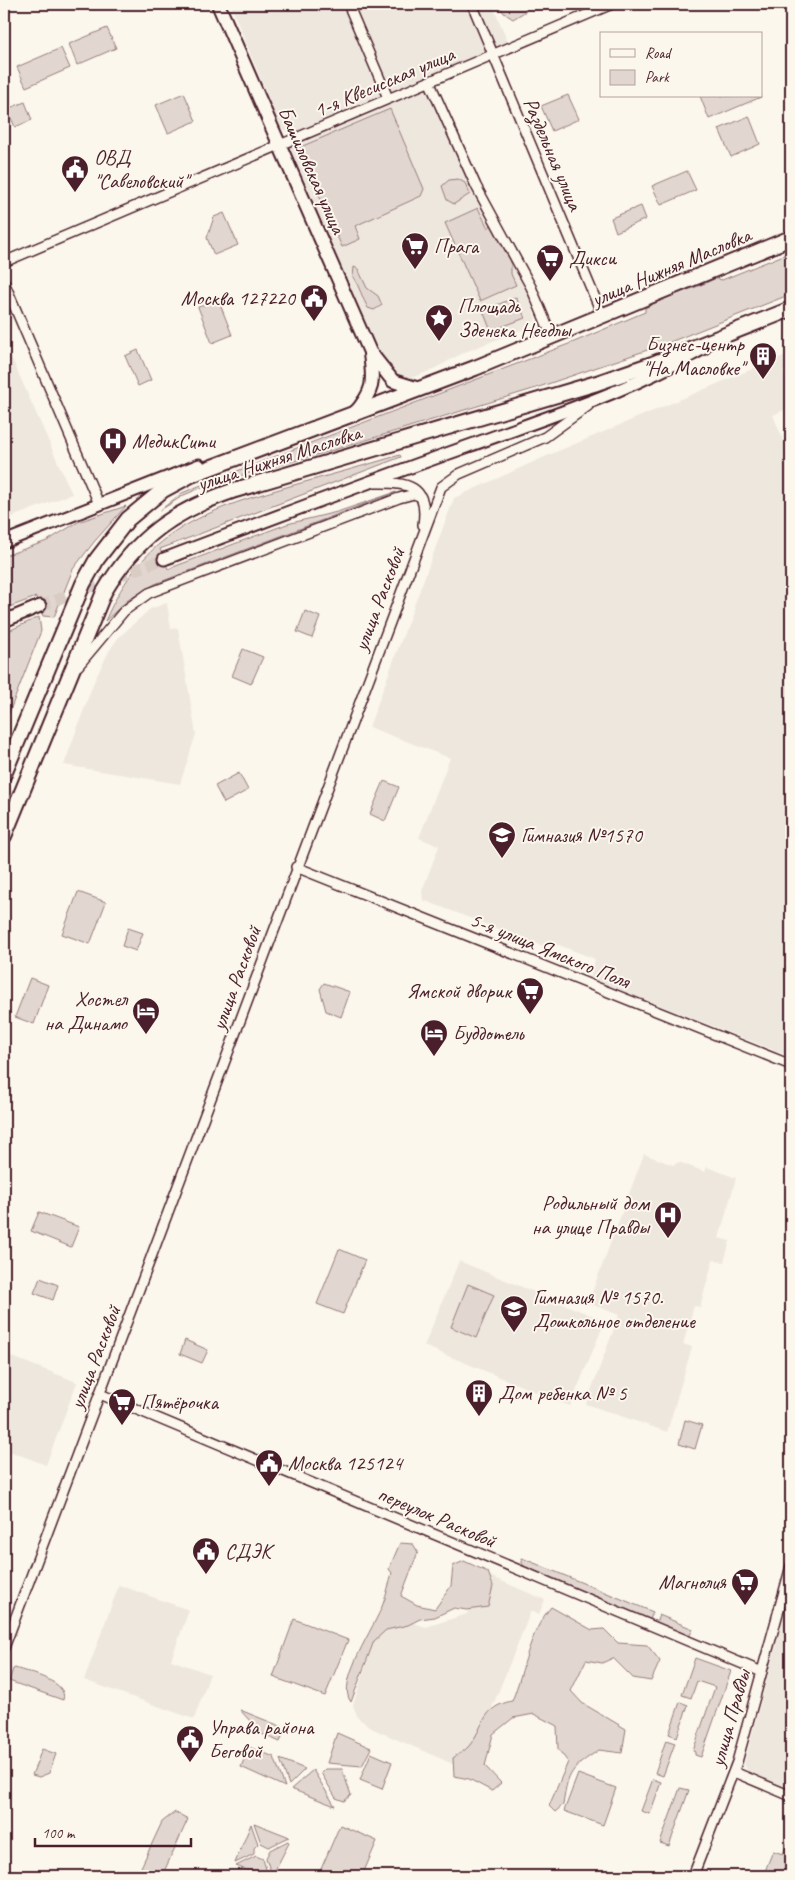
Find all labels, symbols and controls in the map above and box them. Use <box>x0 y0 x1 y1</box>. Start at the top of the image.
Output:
legend <box>600 32 762 98</box>
street label: 1-я Квесисская улица <box>310 40 460 123</box>
text: Road <box>645 44 672 63</box>
text: Park <box>645 68 670 87</box>
street label: Раздельная улица <box>517 94 589 216</box>
street label: Башиловская улица <box>272 102 352 239</box>
place label: ОВД "Савеловский" <box>94 144 192 194</box>
public building icon: ОВД "Савеловский" <box>60 154 90 193</box>
street label: улица Нижняя Масловка <box>586 221 757 313</box>
supermarket icon: Прага <box>400 231 430 270</box>
place label: Прага <box>434 233 480 259</box>
supermarket icon: Дикси <box>535 243 565 282</box>
place label: Дикси <box>569 245 618 271</box>
public building icon: Москва 127220 <box>299 283 329 322</box>
place label: Москва 127220 <box>181 285 297 311</box>
place label: Площадь Зденека Неедлы <box>458 293 572 343</box>
place icon: Площадь Зденека Неедлы <box>424 303 454 342</box>
place label: Бизнес-центр "На Масловке" <box>643 331 748 381</box>
building icon: Бизнес-центр "На Масловке" <box>748 341 778 380</box>
street label: улица Нижняя Масловка <box>192 419 366 497</box>
hospital icon: МедикСити <box>98 426 128 465</box>
place label: МедикСити <box>132 428 216 454</box>
street label: улица Расковой <box>347 542 411 656</box>
school or university icon: Гимназия №1570 <box>487 820 517 859</box>
place label: Гимназия №1570 <box>521 822 643 848</box>
street label: 5-я улица Ямского Поля <box>466 906 635 994</box>
street label: улица Расковой <box>205 921 267 1035</box>
supermarket icon: Ямской дворик <box>515 976 545 1015</box>
place label: Ямской дворик <box>407 978 513 1004</box>
place label: Хостел на Динамо <box>45 986 129 1036</box>
hotel icon: Хостел на Динамо <box>131 996 161 1035</box>
hotel icon: Буддотель <box>419 1018 449 1057</box>
place label: Буддотель <box>453 1020 525 1046</box>
place label: Родильный дом на улице Правды <box>532 1190 651 1240</box>
hospital icon: Родильный дом на улице Правды <box>653 1200 683 1239</box>
place label: Гимназия № 1570. Дошкольное отделение <box>533 1284 696 1334</box>
school or university icon: Гимназия № 1570. Дошкольное отделение <box>499 1294 529 1333</box>
street label: улица Расковой <box>63 1300 127 1414</box>
building icon: Дом ребенка № 5 <box>464 1378 494 1417</box>
place label: Дом ребенка № 5 <box>498 1380 628 1406</box>
supermarket icon: Пятёрочка <box>107 1387 137 1426</box>
place label: Пятёрочка <box>141 1389 220 1415</box>
public building icon: Москва 125124 <box>254 1448 284 1487</box>
place label: Москва 125124 <box>288 1450 405 1476</box>
street label: переулок Расковой <box>374 1480 501 1554</box>
public building icon: СДЭК <box>191 1536 221 1575</box>
place label: СДЭК <box>225 1538 275 1564</box>
supermarket icon: Магнолия <box>730 1567 760 1606</box>
place label: Магнолия <box>659 1569 727 1595</box>
street label: улица Правды <box>703 1665 757 1771</box>
place label: Управа района Беговой <box>209 1714 315 1764</box>
public building icon: Управа района Беговой <box>175 1724 205 1763</box>
scale bar <box>35 1815 191 1847</box>
text: 100 m <box>42 1824 76 1843</box>

